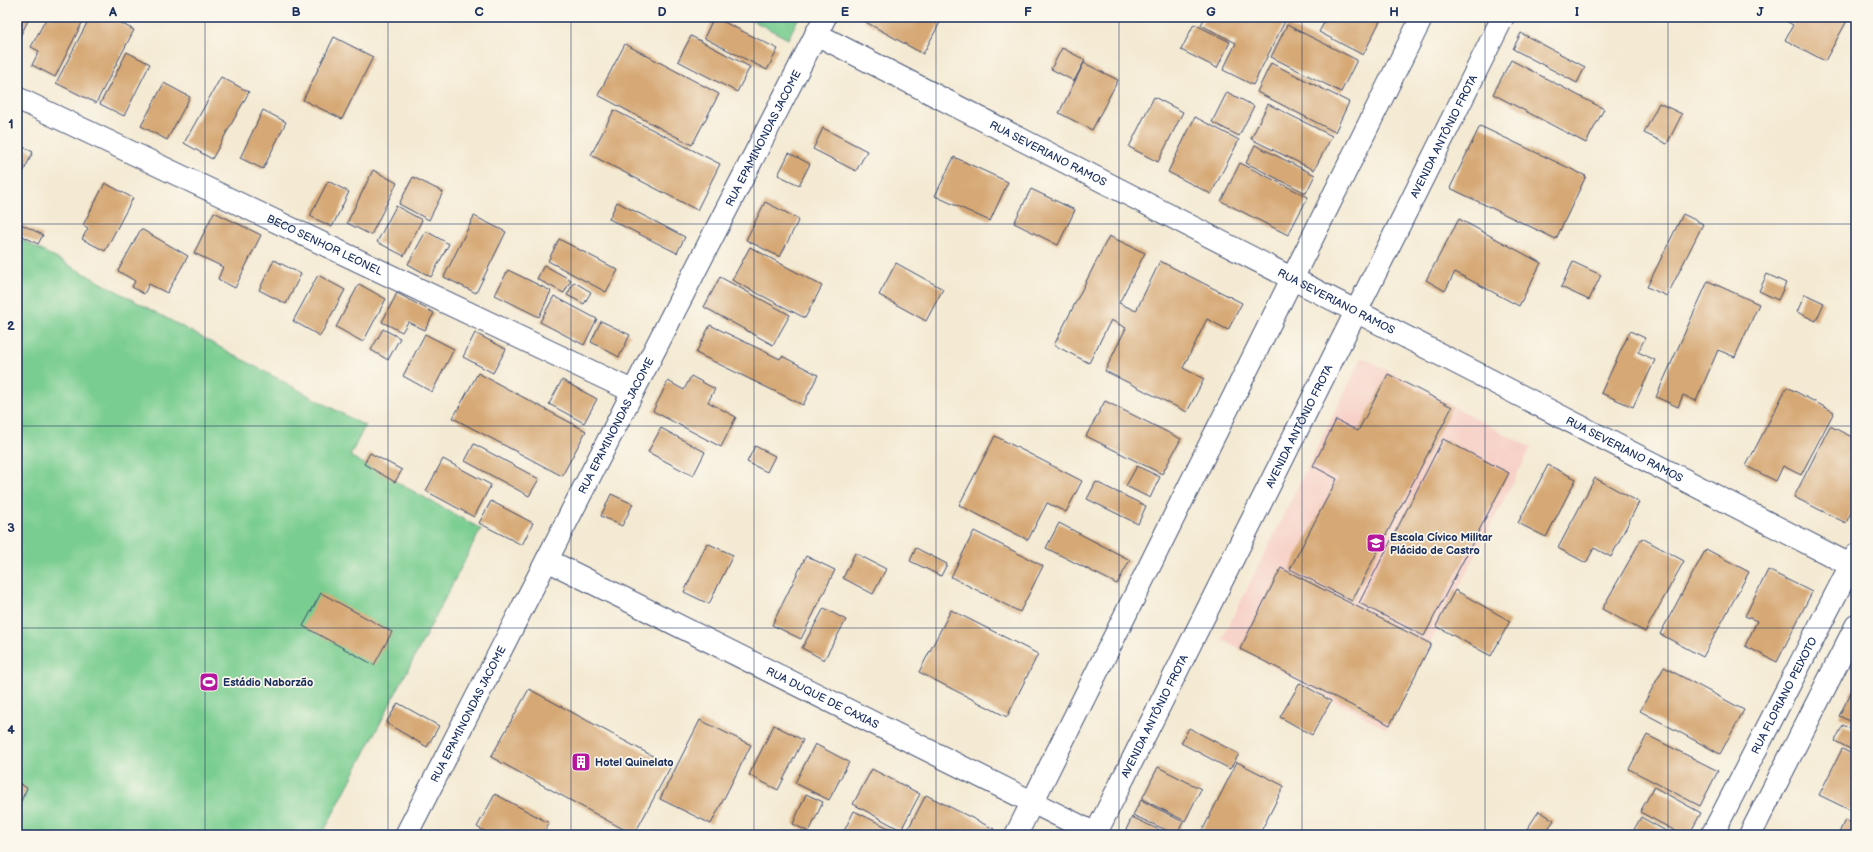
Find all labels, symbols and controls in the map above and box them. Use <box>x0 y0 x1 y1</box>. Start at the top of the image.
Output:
text: A <box>108 4 117 20</box>
text: B <box>291 4 301 20</box>
text: C <box>474 4 484 20</box>
text: D <box>657 4 667 20</box>
text: E <box>841 4 850 20</box>
text: F <box>1024 4 1032 20</box>
text: G <box>1206 4 1216 20</box>
text: H <box>1389 4 1399 20</box>
text: I <box>1575 4 1579 20</box>
text: J <box>1756 4 1764 20</box>
street label: RUA EPAMINONDAS JACOME <box>723 68 804 209</box>
street label: AVENIDA ANTÔNIO FROTA <box>1408 72 1480 200</box>
text: 1 <box>8 116 14 132</box>
street label: RUA SEVERIANO RAMOS <box>987 118 1109 189</box>
street label: BECO SENHOR LEONEL <box>265 212 385 279</box>
street label: RUA SEVERIANO RAMOS <box>1275 266 1397 337</box>
text: 2 <box>7 318 15 334</box>
street label: RUA EPAMINONDAS JACOME <box>576 355 656 496</box>
street label: AVENIDA ANTÔNIO FROTA <box>1263 362 1336 490</box>
street label: RUA SEVERIANO RAMOS <box>1564 414 1685 485</box>
text: 3 <box>7 520 15 536</box>
place label: Escola Cívico Militar Plácido de Castro <box>1390 531 1493 557</box>
school or university icon: Escola Cívico Militar Plácido de Castro <box>1365 532 1387 554</box>
street label: RUA FLORIANO PEIXOTO <box>1749 635 1820 756</box>
street label: RUA EPAMINONDAS JACOME <box>428 644 509 785</box>
street label: AVENIDA ANTÔNIO FROTA <box>1119 652 1191 780</box>
street label: RUA DUQUE DE CAXIAS <box>764 664 881 732</box>
sports icon: Estádio Naborzão <box>198 671 220 693</box>
place label: Estádio Naborzão <box>223 676 313 689</box>
text: 4 <box>7 722 15 738</box>
building icon: Hotel Quinelato <box>570 751 592 773</box>
place label: Hotel Quinelato <box>595 756 673 769</box>

